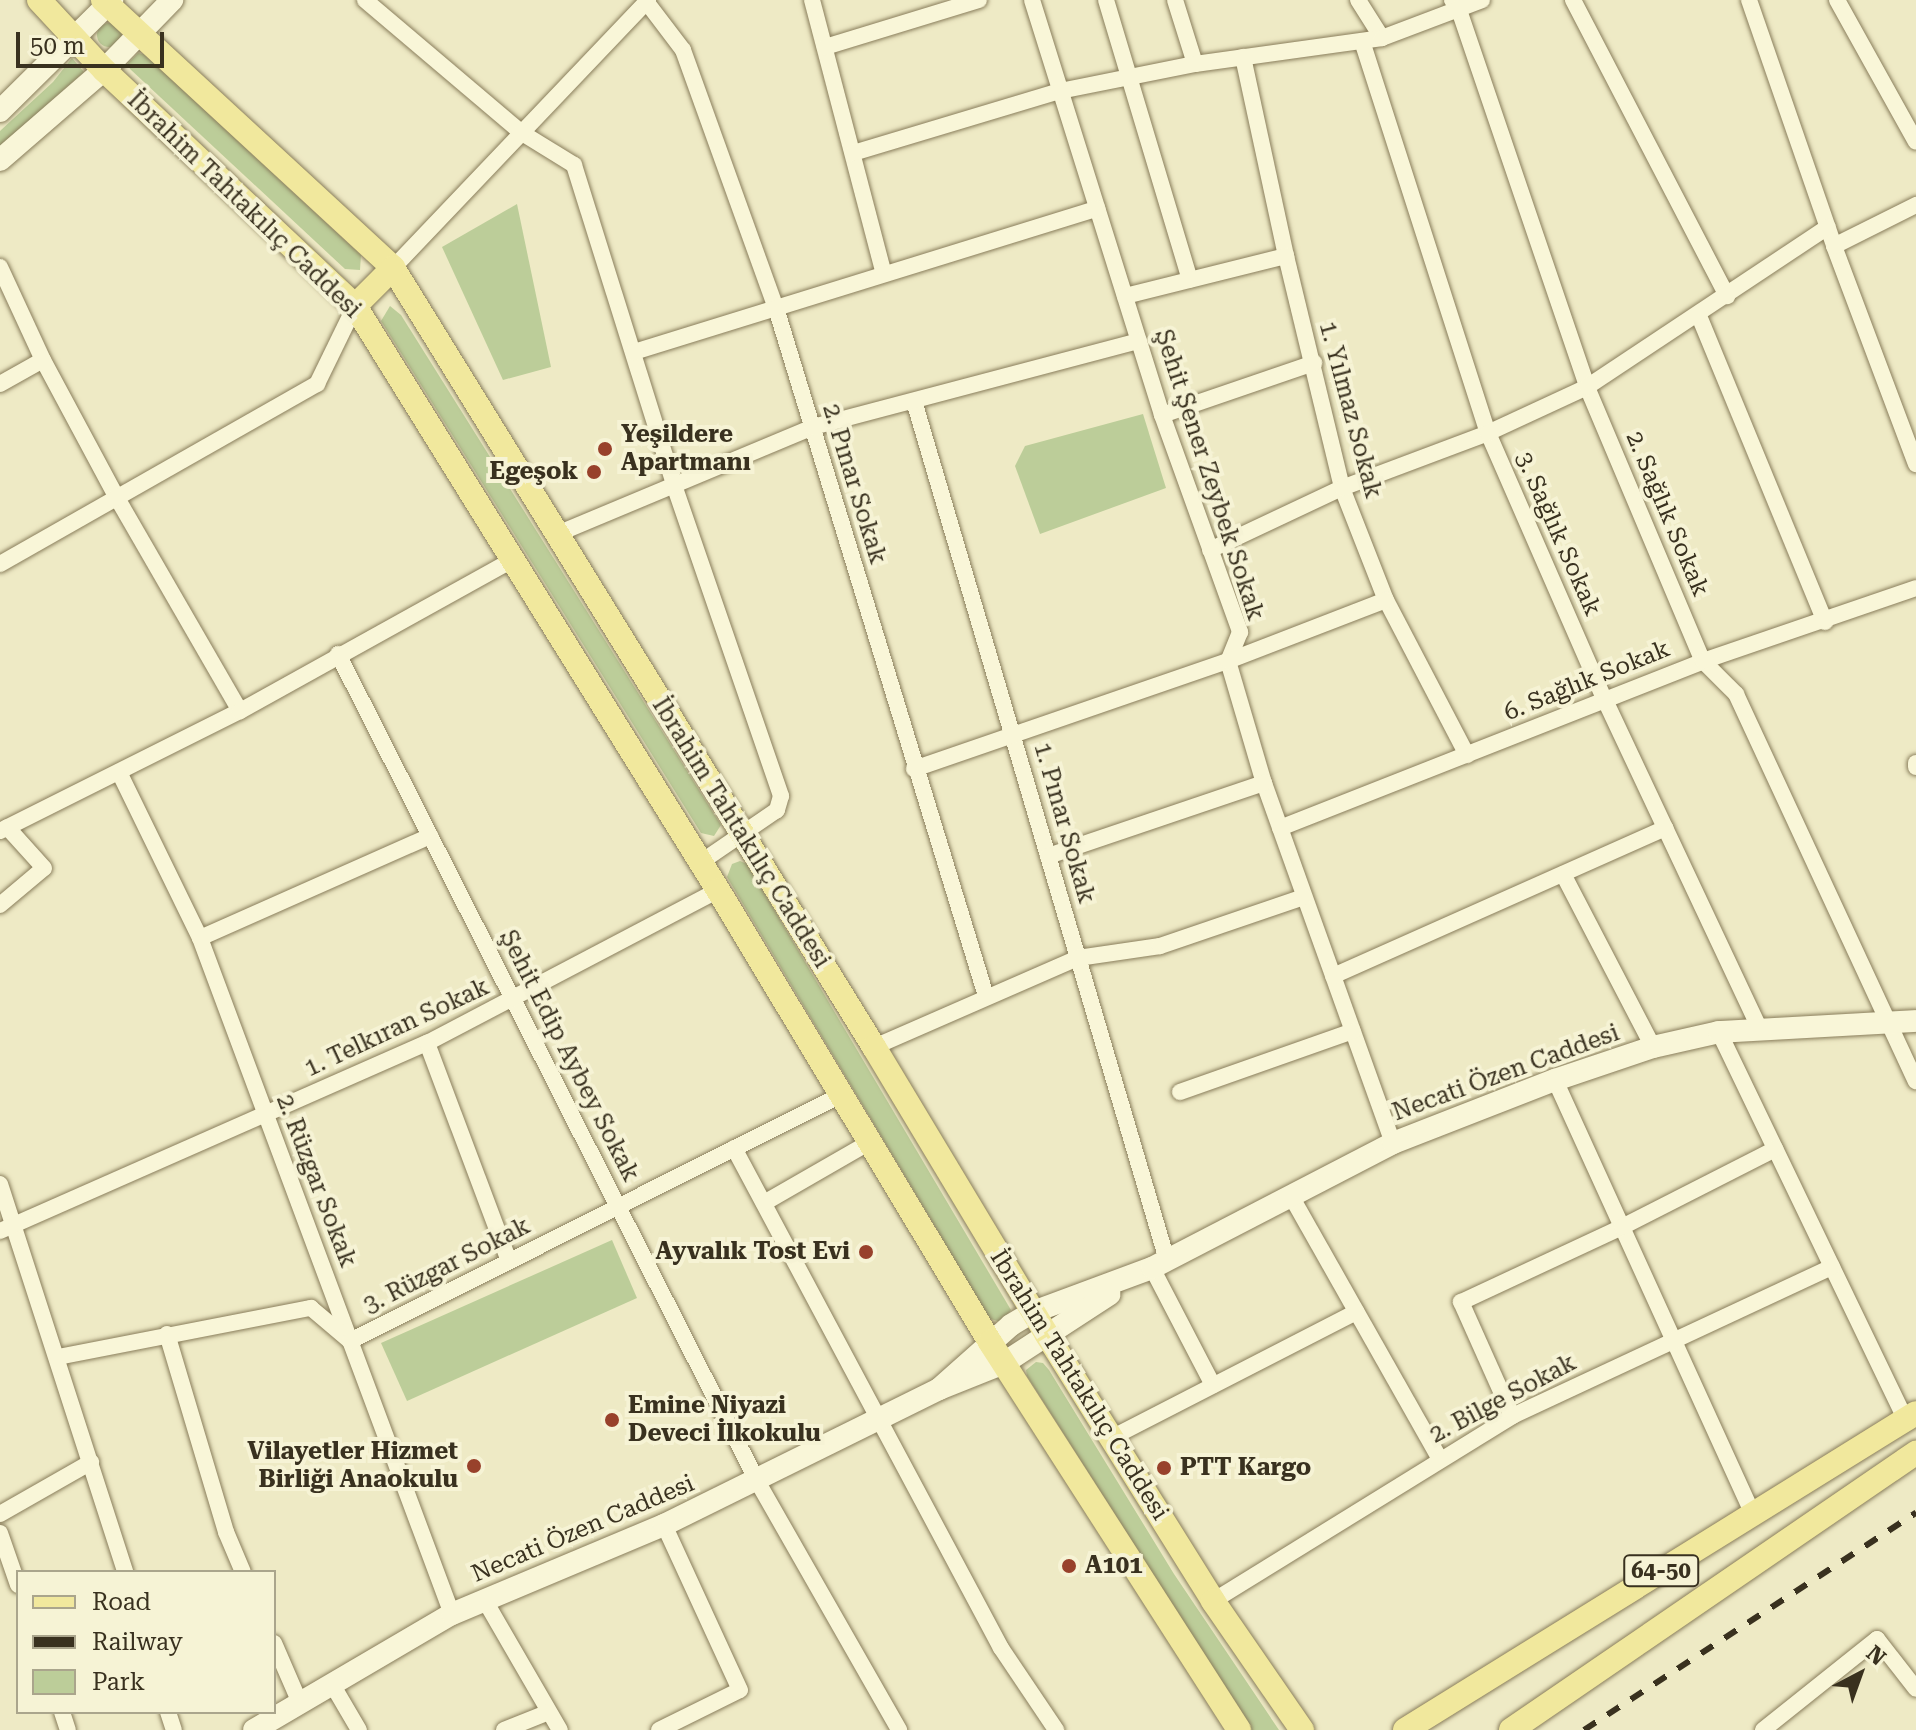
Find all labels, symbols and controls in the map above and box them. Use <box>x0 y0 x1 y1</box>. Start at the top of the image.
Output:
scale bar <box>20 16 168 66</box>
text: 50 m <box>30 32 85 60</box>
street label: İbrahim Tahtakılıç Caddesi <box>121 86 367 324</box>
street label: 1. Yılmaz Sokak <box>1313 318 1387 502</box>
street label: Şehit Şener Zeybek Sokak <box>1148 326 1270 624</box>
street label: 2. Pınar Sokak <box>816 400 892 568</box>
place label: Yeşildere Apartmanı <box>621 421 751 477</box>
street label: 2. Sağlık Sokak <box>1619 427 1715 601</box>
marker: Yeşildere Apartmanı <box>596 440 614 458</box>
street label: 3. Sağlık Sokak <box>1509 448 1607 620</box>
place label: Egeşok <box>489 458 578 486</box>
marker: Egeşok <box>585 463 603 481</box>
street label: 6. Sağlık Sokak <box>1500 635 1674 727</box>
street label: İbrahim Tahtakılıç Caddesi <box>646 692 836 974</box>
street label: 1. Pınar Sokak <box>1027 739 1101 907</box>
street label: Şehit Edip Aybey Sokak <box>493 925 645 1187</box>
street label: 1. Telkıran Sokak <box>300 973 494 1083</box>
street label: Necati Özen Caddesi <box>1389 1019 1623 1127</box>
street label: 2. Rüzgar Sokak <box>270 1090 362 1272</box>
street label: 3. Rüzgar Sokak <box>359 1212 535 1320</box>
place label: Ayvalık Tost Evi <box>655 1238 850 1266</box>
marker: Ayvalık Tost Evi <box>857 1243 875 1261</box>
street label: İbrahim Tahtakılıç Caddesi <box>984 1244 1174 1526</box>
street label: 2. Bilge Sokak <box>1425 1348 1581 1450</box>
place label: Emine Niyazi Deveci İlkokulu <box>628 1392 821 1448</box>
marker: Emine Niyazi Deveci İlkokulu <box>603 1411 621 1429</box>
place label: Vilayetler Hizmet Birliği Anaokulu <box>247 1438 458 1494</box>
place label: PTT Kargo <box>1180 1454 1311 1482</box>
marker: Vilayetler Hizmet Birliği Anaokulu <box>465 1457 483 1475</box>
marker: PTT Kargo <box>1155 1459 1173 1477</box>
street label: Necati Özen Caddesi <box>467 1469 699 1589</box>
place label: A101 <box>1085 1552 1143 1580</box>
road number: 64-50 <box>1623 1553 1699 1589</box>
marker: A101 <box>1060 1557 1078 1575</box>
legend <box>16 1570 276 1714</box>
text: Road <box>92 1588 151 1616</box>
text: Railway <box>92 1628 183 1656</box>
north arrow <box>1820 1634 1900 1714</box>
text: N <box>1861 1641 1891 1670</box>
text: Park <box>92 1668 145 1696</box>

